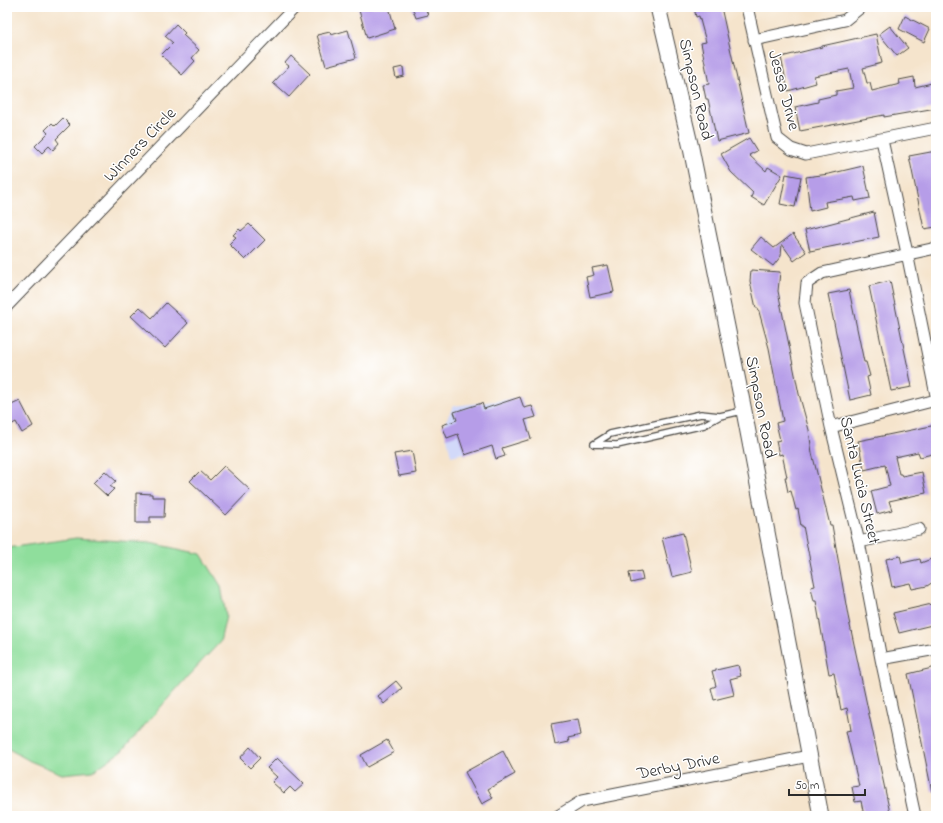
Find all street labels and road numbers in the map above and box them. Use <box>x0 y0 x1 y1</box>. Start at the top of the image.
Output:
street label: Simpson Road <box>672 36 719 143</box>
street label: Jessa Drive <box>761 47 806 134</box>
street label: Winners Circle <box>98 102 182 188</box>
street label: Simpson Road <box>738 354 783 461</box>
street label: Santa Lucia Street <box>833 414 886 547</box>
street label: Derby Drive <box>634 746 722 788</box>

